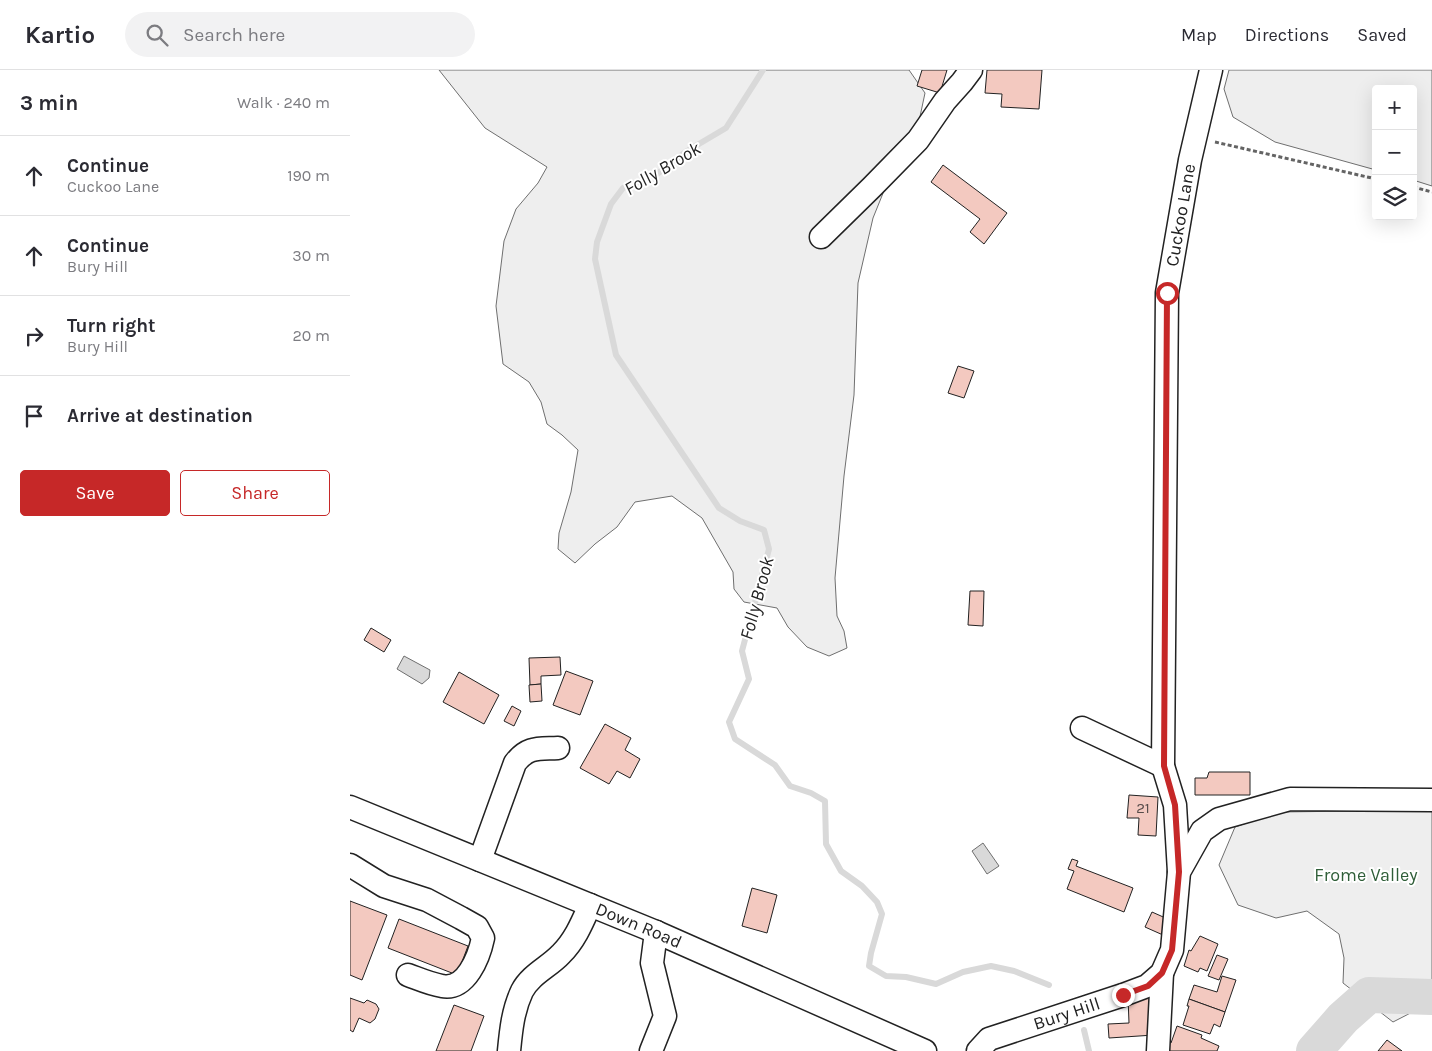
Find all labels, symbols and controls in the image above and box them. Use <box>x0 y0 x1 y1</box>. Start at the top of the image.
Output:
search box <box>125 12 475 57</box>
text: Kartio <box>25 21 95 49</box>
icon: search <box>143 21 171 49</box>
text: Search here <box>183 24 285 46</box>
text: Map <box>1181 24 1217 46</box>
text: Directions <box>1245 24 1329 46</box>
text: Saved <box>1357 24 1407 46</box>
map controls <box>1372 85 1417 220</box>
button: + <box>1372 85 1417 130</box>
text: 3 min <box>20 91 78 115</box>
text: Walk · 240 m <box>237 93 330 112</box>
button: − <box>1372 130 1417 175</box>
water label: Folly Brook <box>620 137 705 200</box>
text: Continue <box>67 155 149 177</box>
icon: ahead <box>20 162 48 190</box>
street label: Cuckoo Lane <box>1161 162 1200 268</box>
text: 190 m <box>287 166 330 185</box>
button: layers <box>1372 175 1417 220</box>
text: Cuckoo Lane <box>67 177 159 196</box>
text: Continue <box>67 235 149 257</box>
icon: ahead <box>20 242 48 270</box>
text: 30 m <box>292 246 330 265</box>
text: Bury Hill <box>67 257 128 276</box>
route start <box>1156 282 1179 305</box>
text: Turn right <box>67 315 156 337</box>
icon: right <box>20 322 48 350</box>
text: 20 m <box>292 326 330 345</box>
text: Bury Hill <box>67 337 128 356</box>
icon: arrive <box>20 402 48 430</box>
text: Arrive at destination <box>67 405 253 427</box>
button: Save <box>20 470 170 516</box>
button: Share <box>180 470 330 516</box>
water label: Folly Brook <box>735 554 779 642</box>
house number: 21 <box>1136 799 1150 817</box>
park label: Frome Valley <box>1314 864 1418 886</box>
street label: Down Road <box>592 898 685 953</box>
route end <box>1112 984 1135 1007</box>
street label: Bury Hill <box>1031 992 1103 1035</box>

